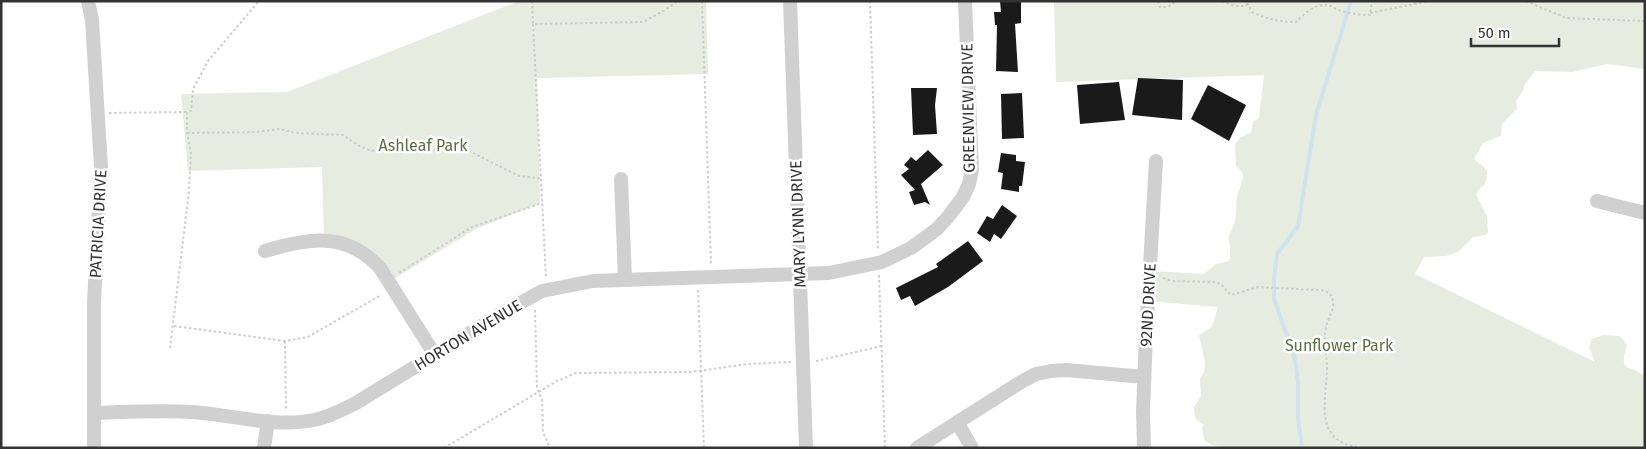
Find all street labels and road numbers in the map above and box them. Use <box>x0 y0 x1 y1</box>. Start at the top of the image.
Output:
street label: GREENVIEW DRIVE <box>957 43 979 173</box>
street label: MARY LYNN DRIVE <box>786 160 810 288</box>
street label: PATRICIA DRIVE <box>86 169 110 279</box>
street label: 92ND DRIVE <box>1136 263 1160 347</box>
street label: HORTON AVENUE <box>411 296 525 374</box>

